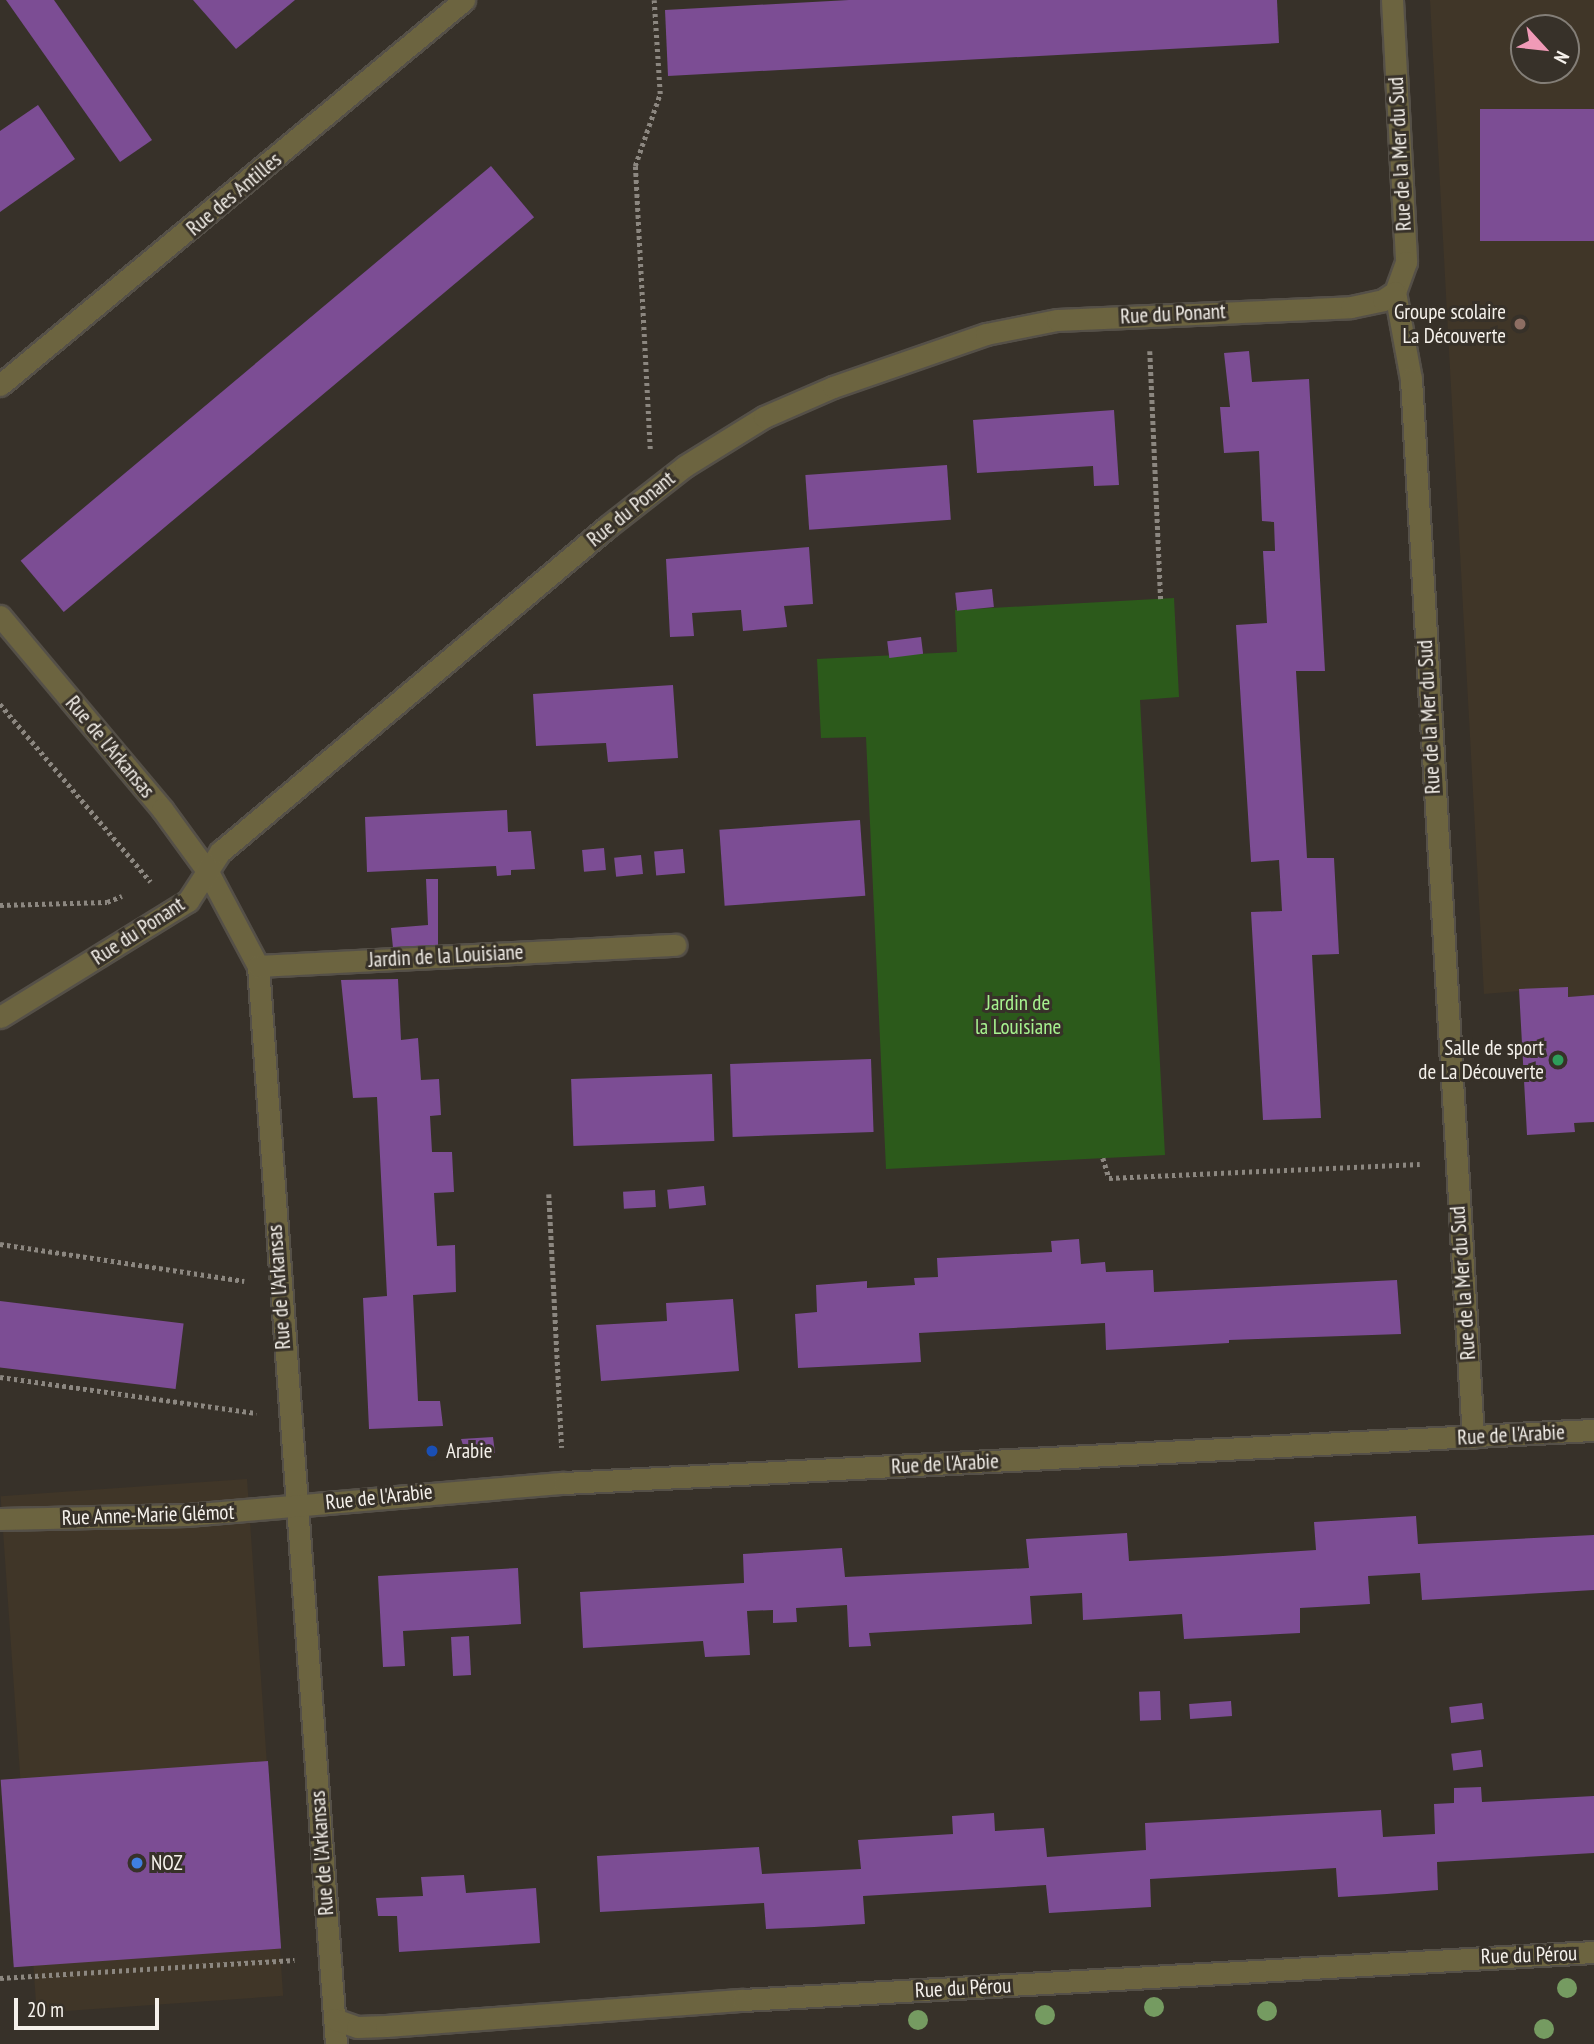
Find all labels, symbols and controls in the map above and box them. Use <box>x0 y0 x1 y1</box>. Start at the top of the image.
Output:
north arrow <box>1510 14 1580 84</box>
text: N <box>1549 48 1575 68</box>
street label: Rue de la Mer du Sud <box>1383 76 1417 232</box>
street label: Rue des Antilles <box>181 147 287 241</box>
street label: Rue du Ponant <box>1120 299 1226 329</box>
place label: Groupe scolaire La Découverte <box>1394 299 1506 349</box>
marker: Groupe scolaire La Découverte <box>1512 316 1528 332</box>
street label: Rue du Ponant <box>582 466 680 552</box>
street label: Rue de la Mer du Sud <box>1412 639 1446 795</box>
street label: Rue de l'Arkansas <box>60 691 160 803</box>
street label: Rue du Ponant <box>87 892 189 970</box>
street label: Jardin de la Louisiane <box>368 939 524 973</box>
park label: Jardin de la Louisiane <box>975 990 1061 1040</box>
place label: Salle de sport de La Découverte <box>1418 1035 1544 1085</box>
marker: Salle de sport de La Découverte <box>1550 1052 1566 1068</box>
street label: Rue de la Mer du Sud <box>1445 1205 1481 1361</box>
street label: Rue de l'Arkansas <box>262 1224 296 1350</box>
street label: Rue de l'Arabie <box>1457 1420 1565 1450</box>
place label: Arabie <box>446 1438 492 1464</box>
marker: Arabie <box>424 1443 440 1459</box>
street label: Rue de l'Arabie <box>891 1449 999 1479</box>
street label: Rue de l'Arabie <box>324 1479 434 1515</box>
street label: Rue Anne-Marie Glémot <box>61 1499 235 1531</box>
street label: Rue de l'Arkansas <box>305 1790 339 1916</box>
place label: NOZ <box>151 1850 183 1876</box>
marker: NOZ <box>129 1855 145 1871</box>
street label: Rue du Pérou <box>1480 1941 1578 1969</box>
street label: Rue du Pérou <box>914 1973 1012 2003</box>
scale bar <box>18 1984 163 2028</box>
text: 20 m <box>27 1996 64 2023</box>

